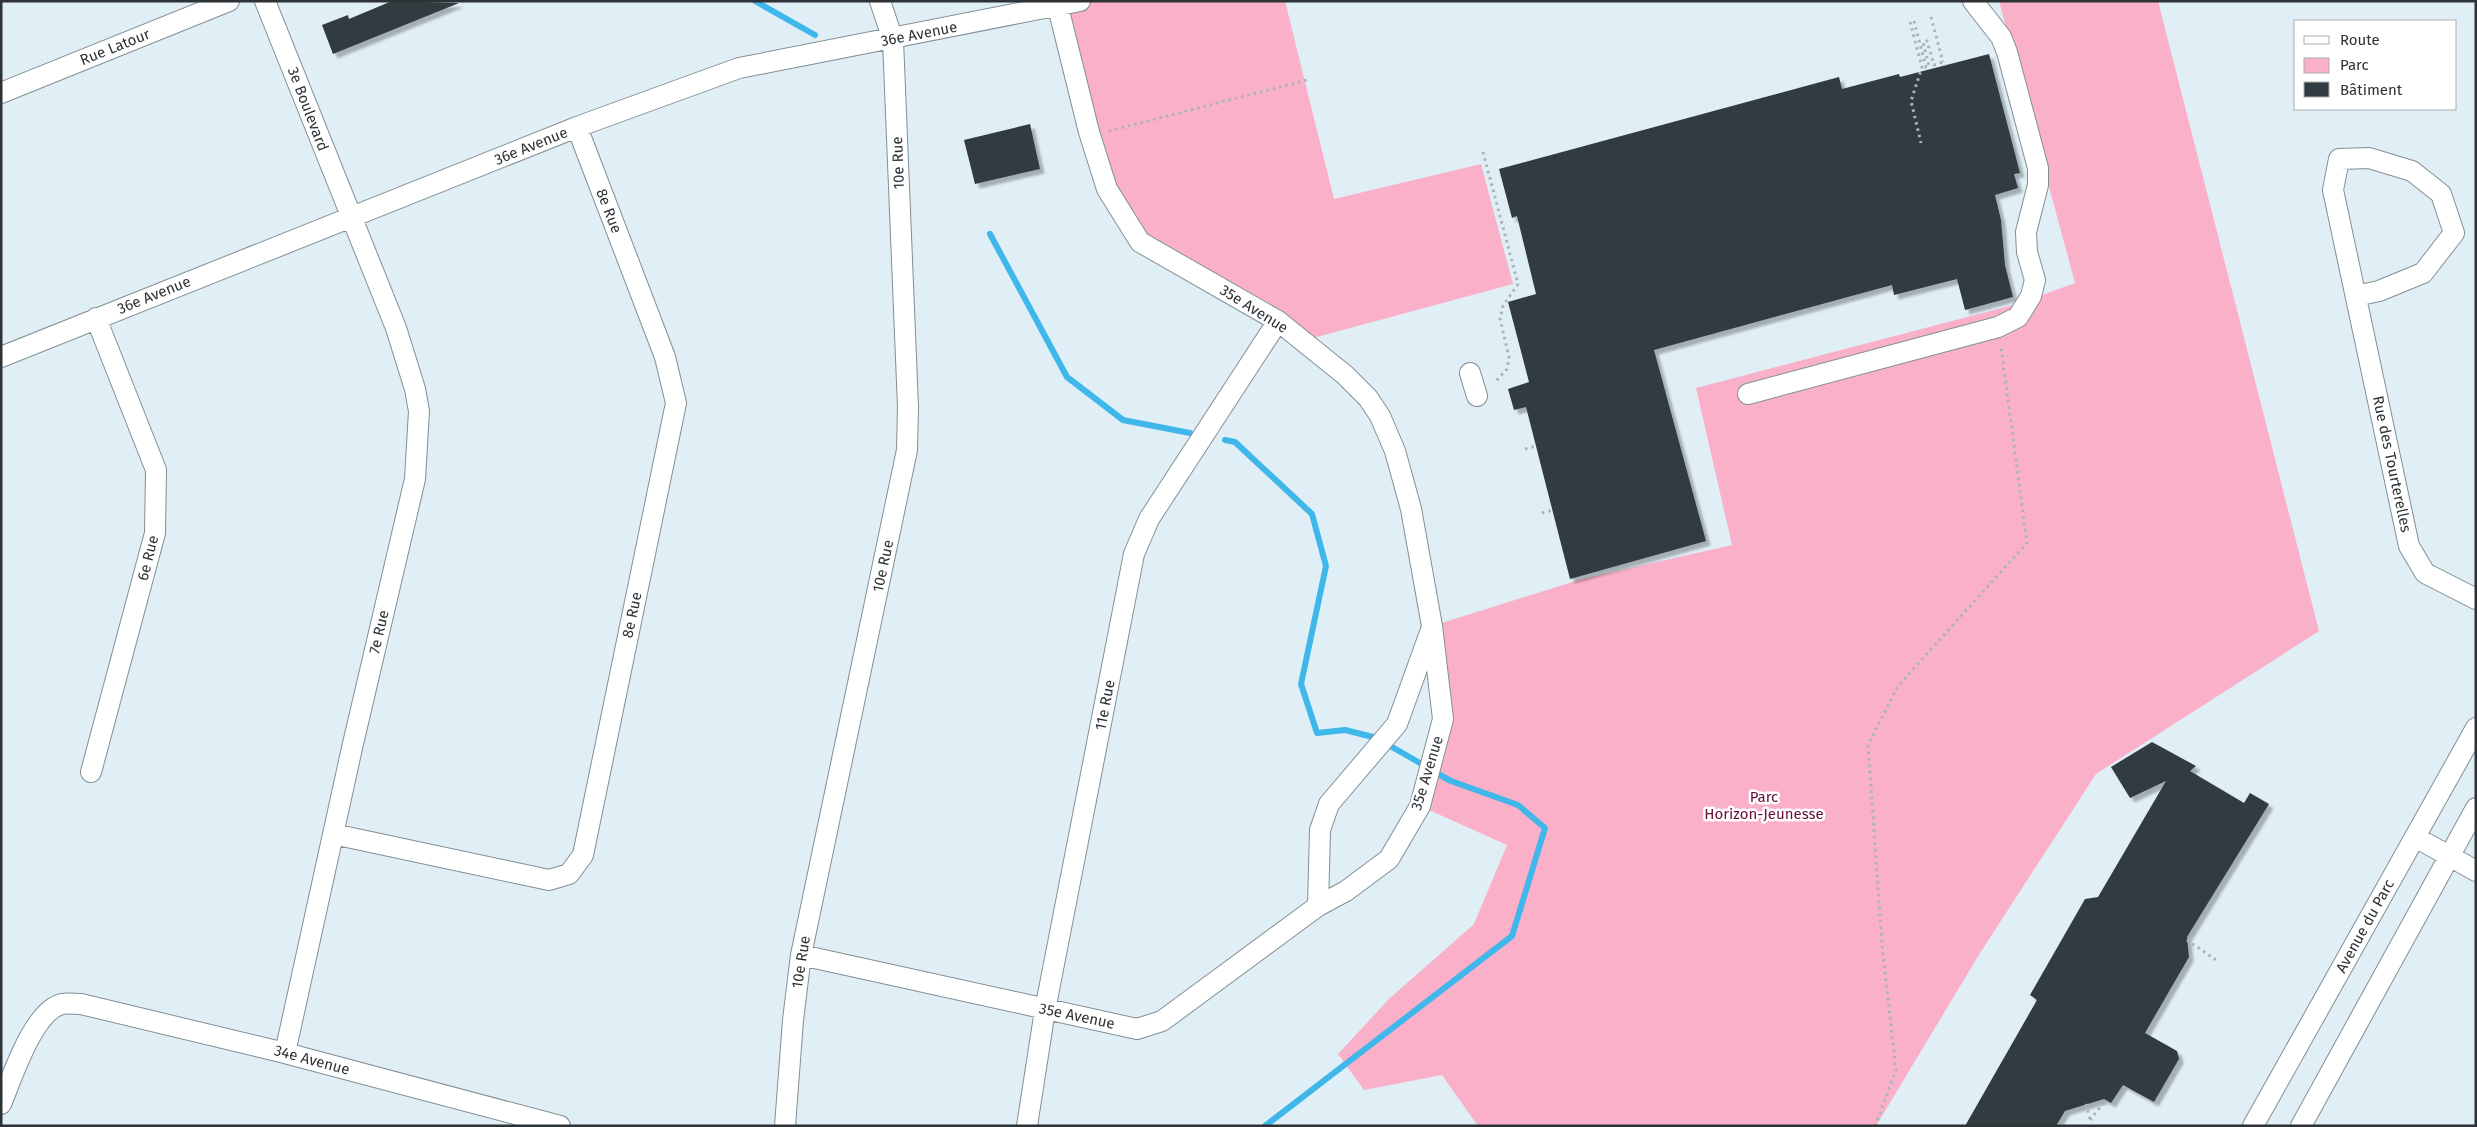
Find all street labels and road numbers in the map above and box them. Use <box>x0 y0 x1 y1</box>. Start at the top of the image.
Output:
street label: 36e Avenue <box>879 18 959 50</box>
street label: Rue Latour <box>77 25 153 69</box>
street label: 3e Boulevard <box>284 65 332 153</box>
street label: 36e Avenue <box>492 123 570 169</box>
street label: 10e Rue <box>888 136 908 190</box>
street label: 8e Rue <box>592 186 626 236</box>
street label: 36e Avenue <box>115 272 193 318</box>
street label: 35e Avenue <box>1217 281 1291 337</box>
street label: Rue des Tourterelles <box>2369 394 2415 534</box>
street label: 6e Rue <box>134 533 162 583</box>
street label: 10e Rue <box>869 538 897 594</box>
street label: 8e Rue <box>618 590 646 640</box>
street label: 7e Rue <box>365 608 393 656</box>
street label: 11e Rue <box>1091 678 1119 732</box>
street label: 35e Avenue <box>1407 734 1447 812</box>
street label: Avenue du Parc <box>2332 876 2398 976</box>
street label: 10e Rue <box>788 934 814 990</box>
street label: 35e Avenue <box>1038 999 1116 1033</box>
street label: 34e Avenue <box>272 1041 352 1079</box>

